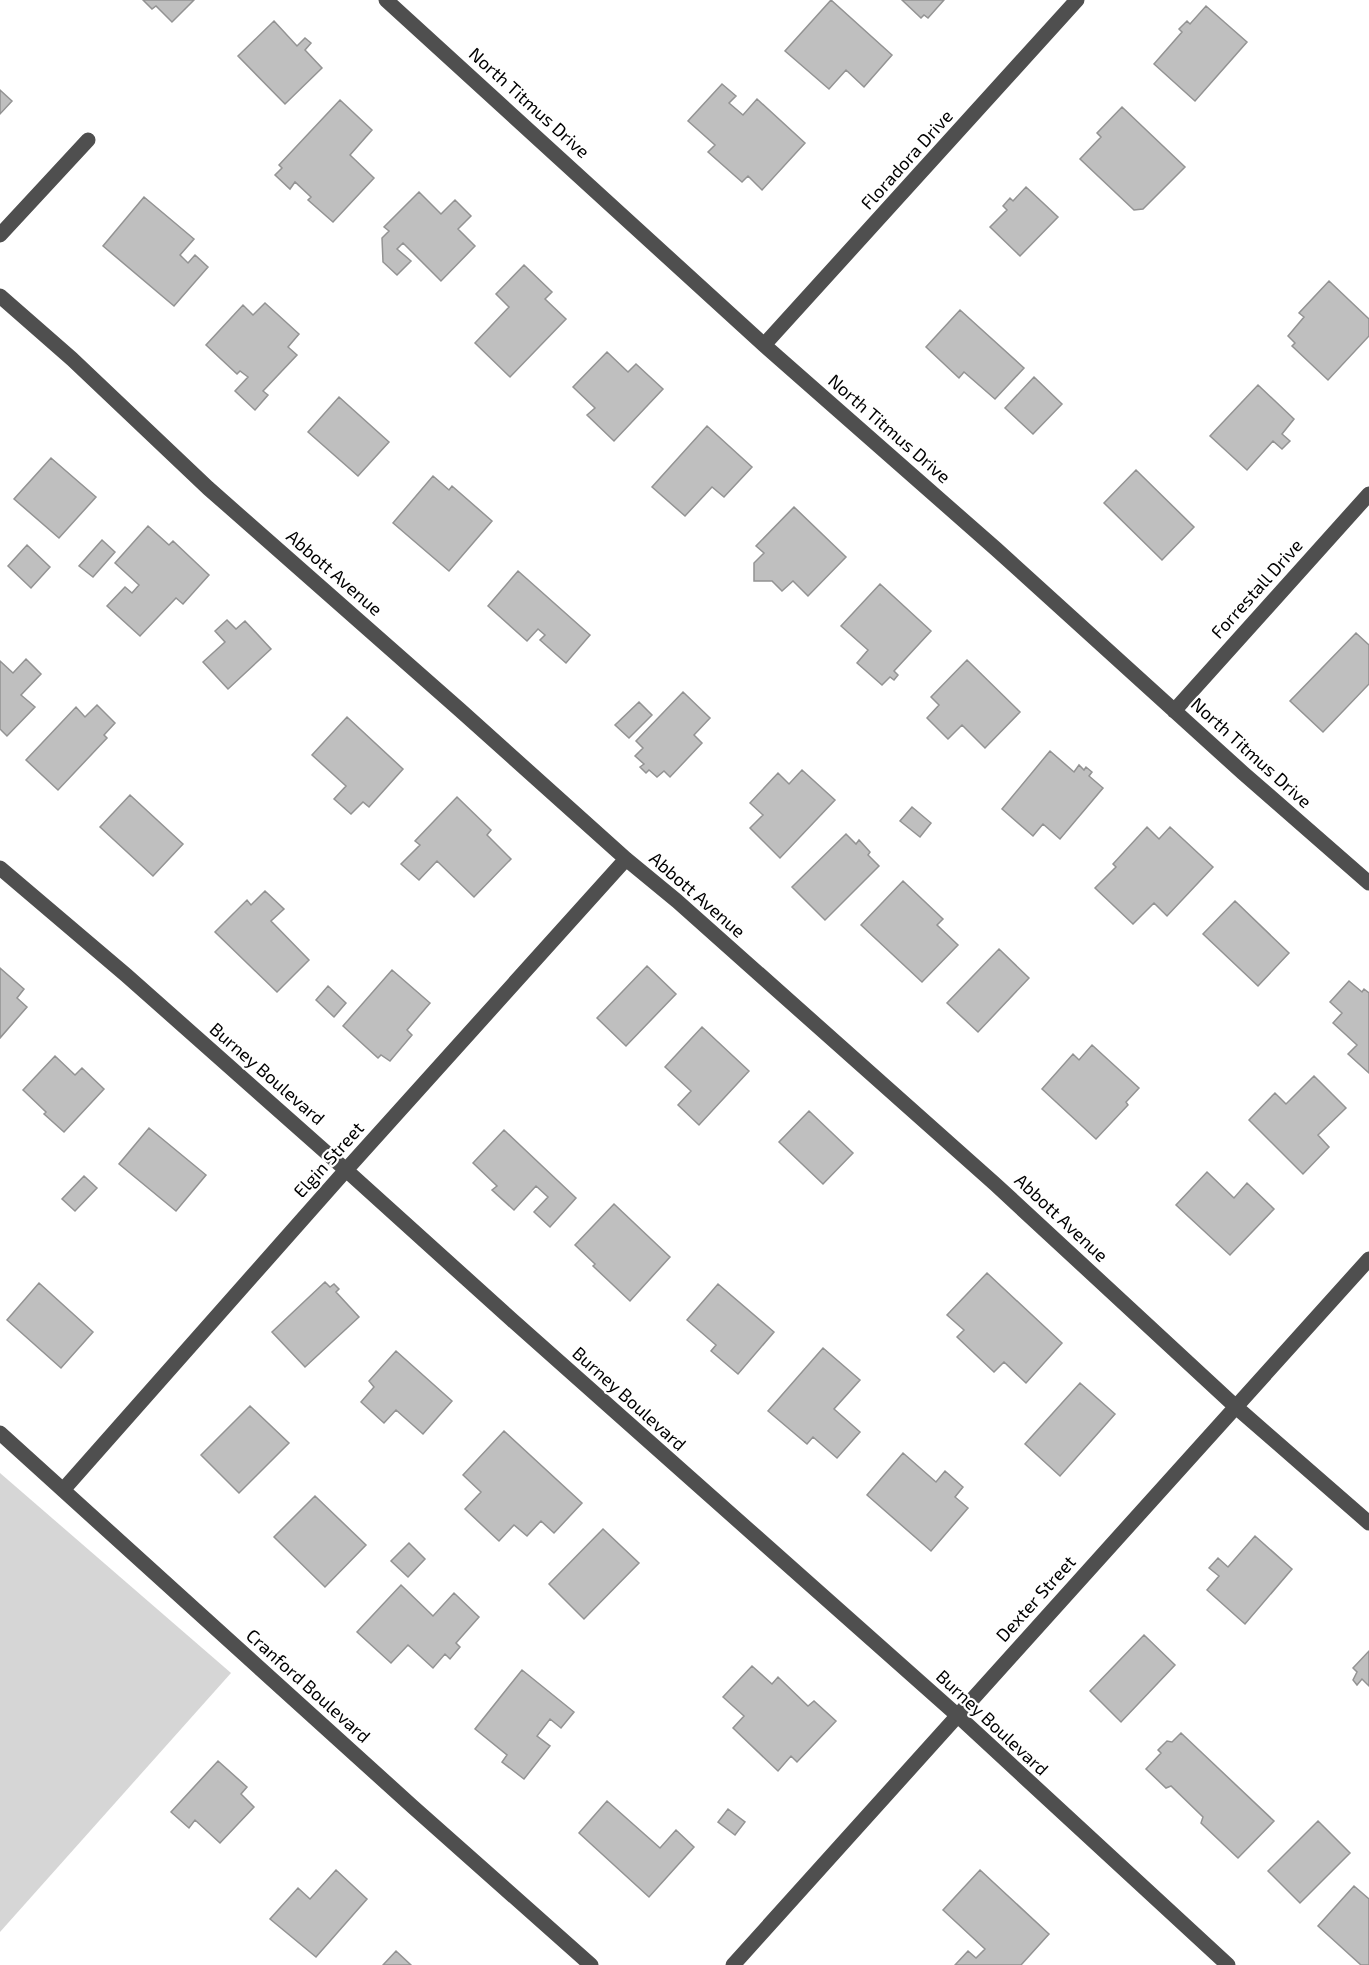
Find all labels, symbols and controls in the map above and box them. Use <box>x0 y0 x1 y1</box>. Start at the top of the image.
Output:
street label: North Titmus Drive <box>465 42 595 162</box>
street label: Floradora Drive <box>856 105 957 214</box>
street label: North Titmus Drive <box>824 369 955 487</box>
street label: Abbott Avenue <box>282 525 387 620</box>
street label: Forrestall Drive <box>1206 534 1307 643</box>
street label: North Titmus Drive <box>1187 692 1317 812</box>
street label: Abbott Avenue <box>645 847 750 942</box>
street label: Burney Boulevard <box>206 1017 330 1129</box>
street label: Elgin Street <box>288 1117 368 1202</box>
street label: Abbott Avenue <box>1010 1168 1113 1266</box>
street label: Burney Boulevard <box>568 1342 691 1455</box>
street label: Dexter Street <box>991 1551 1080 1646</box>
street label: Cranford Boulevard <box>242 1624 375 1747</box>
street label: Burney Boulevard <box>932 1665 1053 1780</box>

